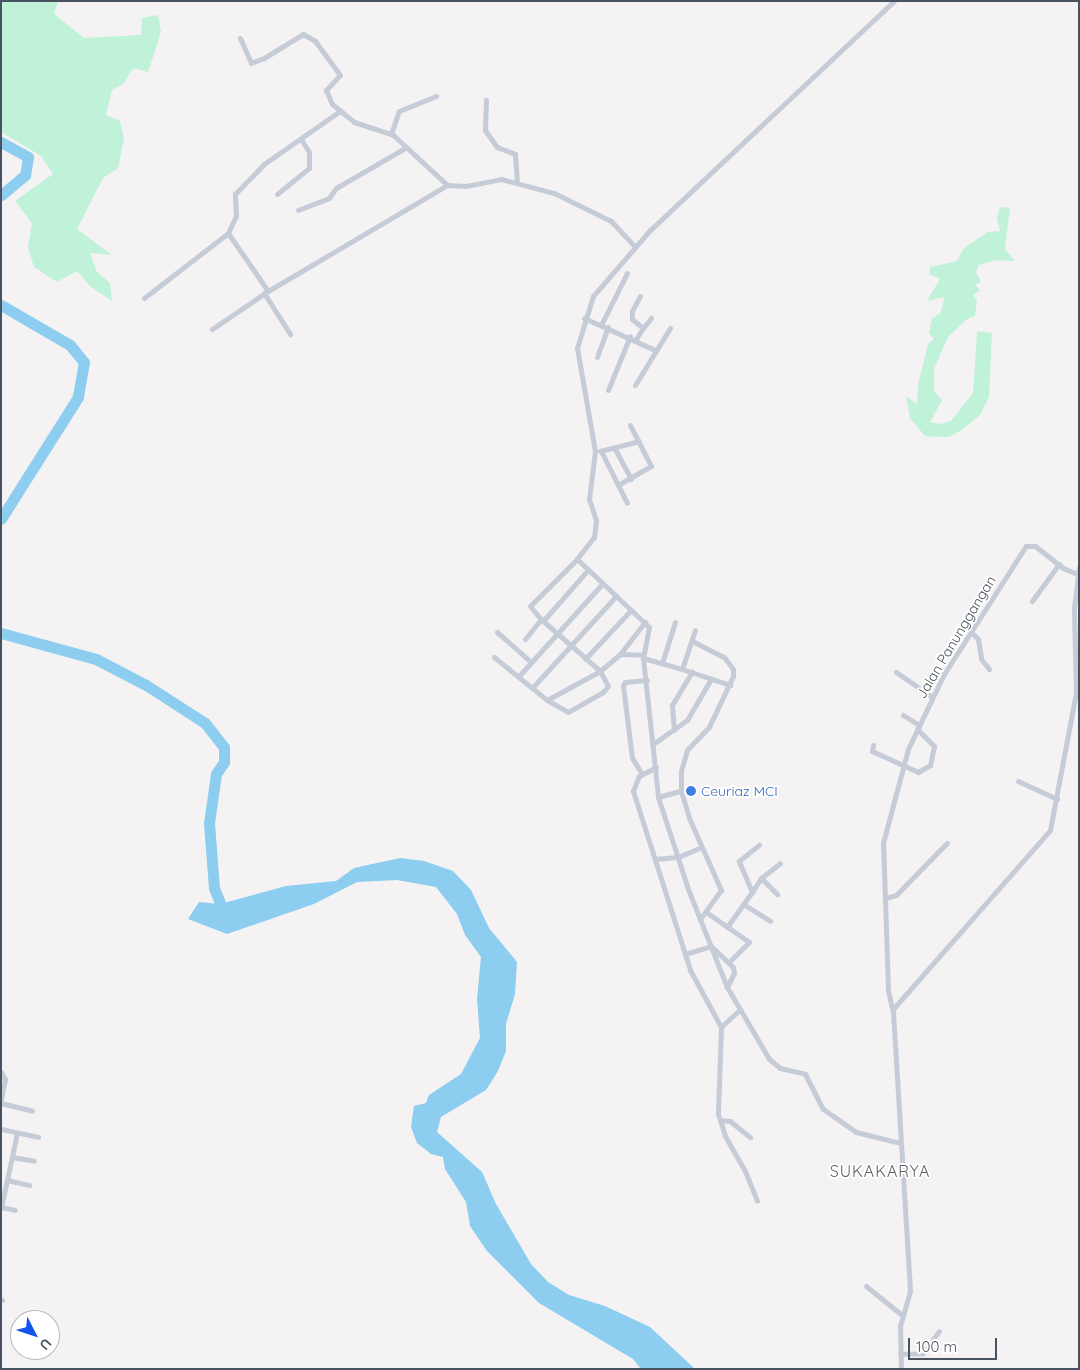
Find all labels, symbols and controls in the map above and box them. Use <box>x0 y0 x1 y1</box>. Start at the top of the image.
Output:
street label: Jalan Panunggangan <box>913 573 999 701</box>
place label: Ceuriaz MCI <box>701 783 778 799</box>
marker: Ceuriaz MCI <box>685 785 697 797</box>
district label: SUKAKARYA <box>829 1161 931 1181</box>
north arrow <box>10 1310 60 1360</box>
scale bar <box>910 1328 999 1360</box>
text: U <box>36 1335 56 1354</box>
text: 100 m <box>916 1337 957 1356</box>

